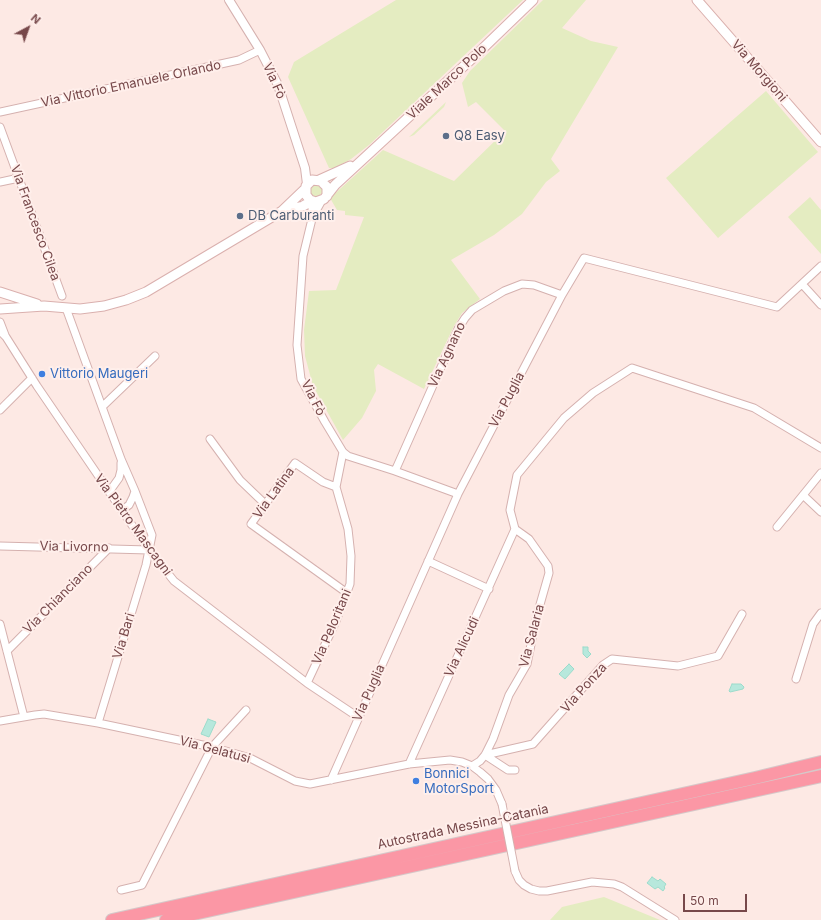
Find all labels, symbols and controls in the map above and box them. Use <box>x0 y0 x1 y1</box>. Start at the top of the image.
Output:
north arrow <box>8 8 48 48</box>
text: N <box>28 11 44 27</box>
street label: Via Morgioni <box>728 37 790 105</box>
street label: Viale Marco Polo <box>404 41 490 123</box>
street label: Via Vittorio Emanuele Orlando <box>40 57 222 111</box>
street label: Via Fò <box>259 60 289 102</box>
place label: Q8 Easy <box>454 128 505 144</box>
marker: Q8 Easy <box>441 131 451 141</box>
street label: Via Francesco Cilea <box>7 163 63 283</box>
place label: DB Carburanti <box>248 208 334 224</box>
marker: DB Carburanti <box>235 211 245 221</box>
street label: Via Agnano <box>425 320 469 390</box>
place label: Vittorio Maugeri <box>50 366 148 382</box>
marker: Vittorio Maugeri <box>37 369 47 379</box>
street label: Via Puglia <box>486 370 528 430</box>
street label: Via Fò <box>297 378 329 418</box>
street label: Via Latina <box>250 464 298 522</box>
street label: Via Pietro Mascagni <box>91 471 175 579</box>
street label: Via Livorno <box>39 539 109 555</box>
street label: Via Chianciano <box>20 561 96 637</box>
street label: Via Peloritani <box>309 587 355 667</box>
street label: Via Salaria <box>516 603 548 669</box>
street label: Via Bari <box>110 611 138 661</box>
street label: Via Alicudi <box>441 614 483 680</box>
street label: Via Ponza <box>558 660 610 716</box>
street label: Via Puglia <box>350 662 388 724</box>
street label: Via Gelatusi <box>178 733 252 767</box>
place label: Bonnici MotorSport <box>424 766 494 797</box>
marker: Bonnici MotorSport <box>411 776 421 786</box>
street label: Autostrada Messina-Catania <box>376 801 550 853</box>
scale bar <box>685 886 749 912</box>
text: 50 m <box>690 893 719 908</box>

